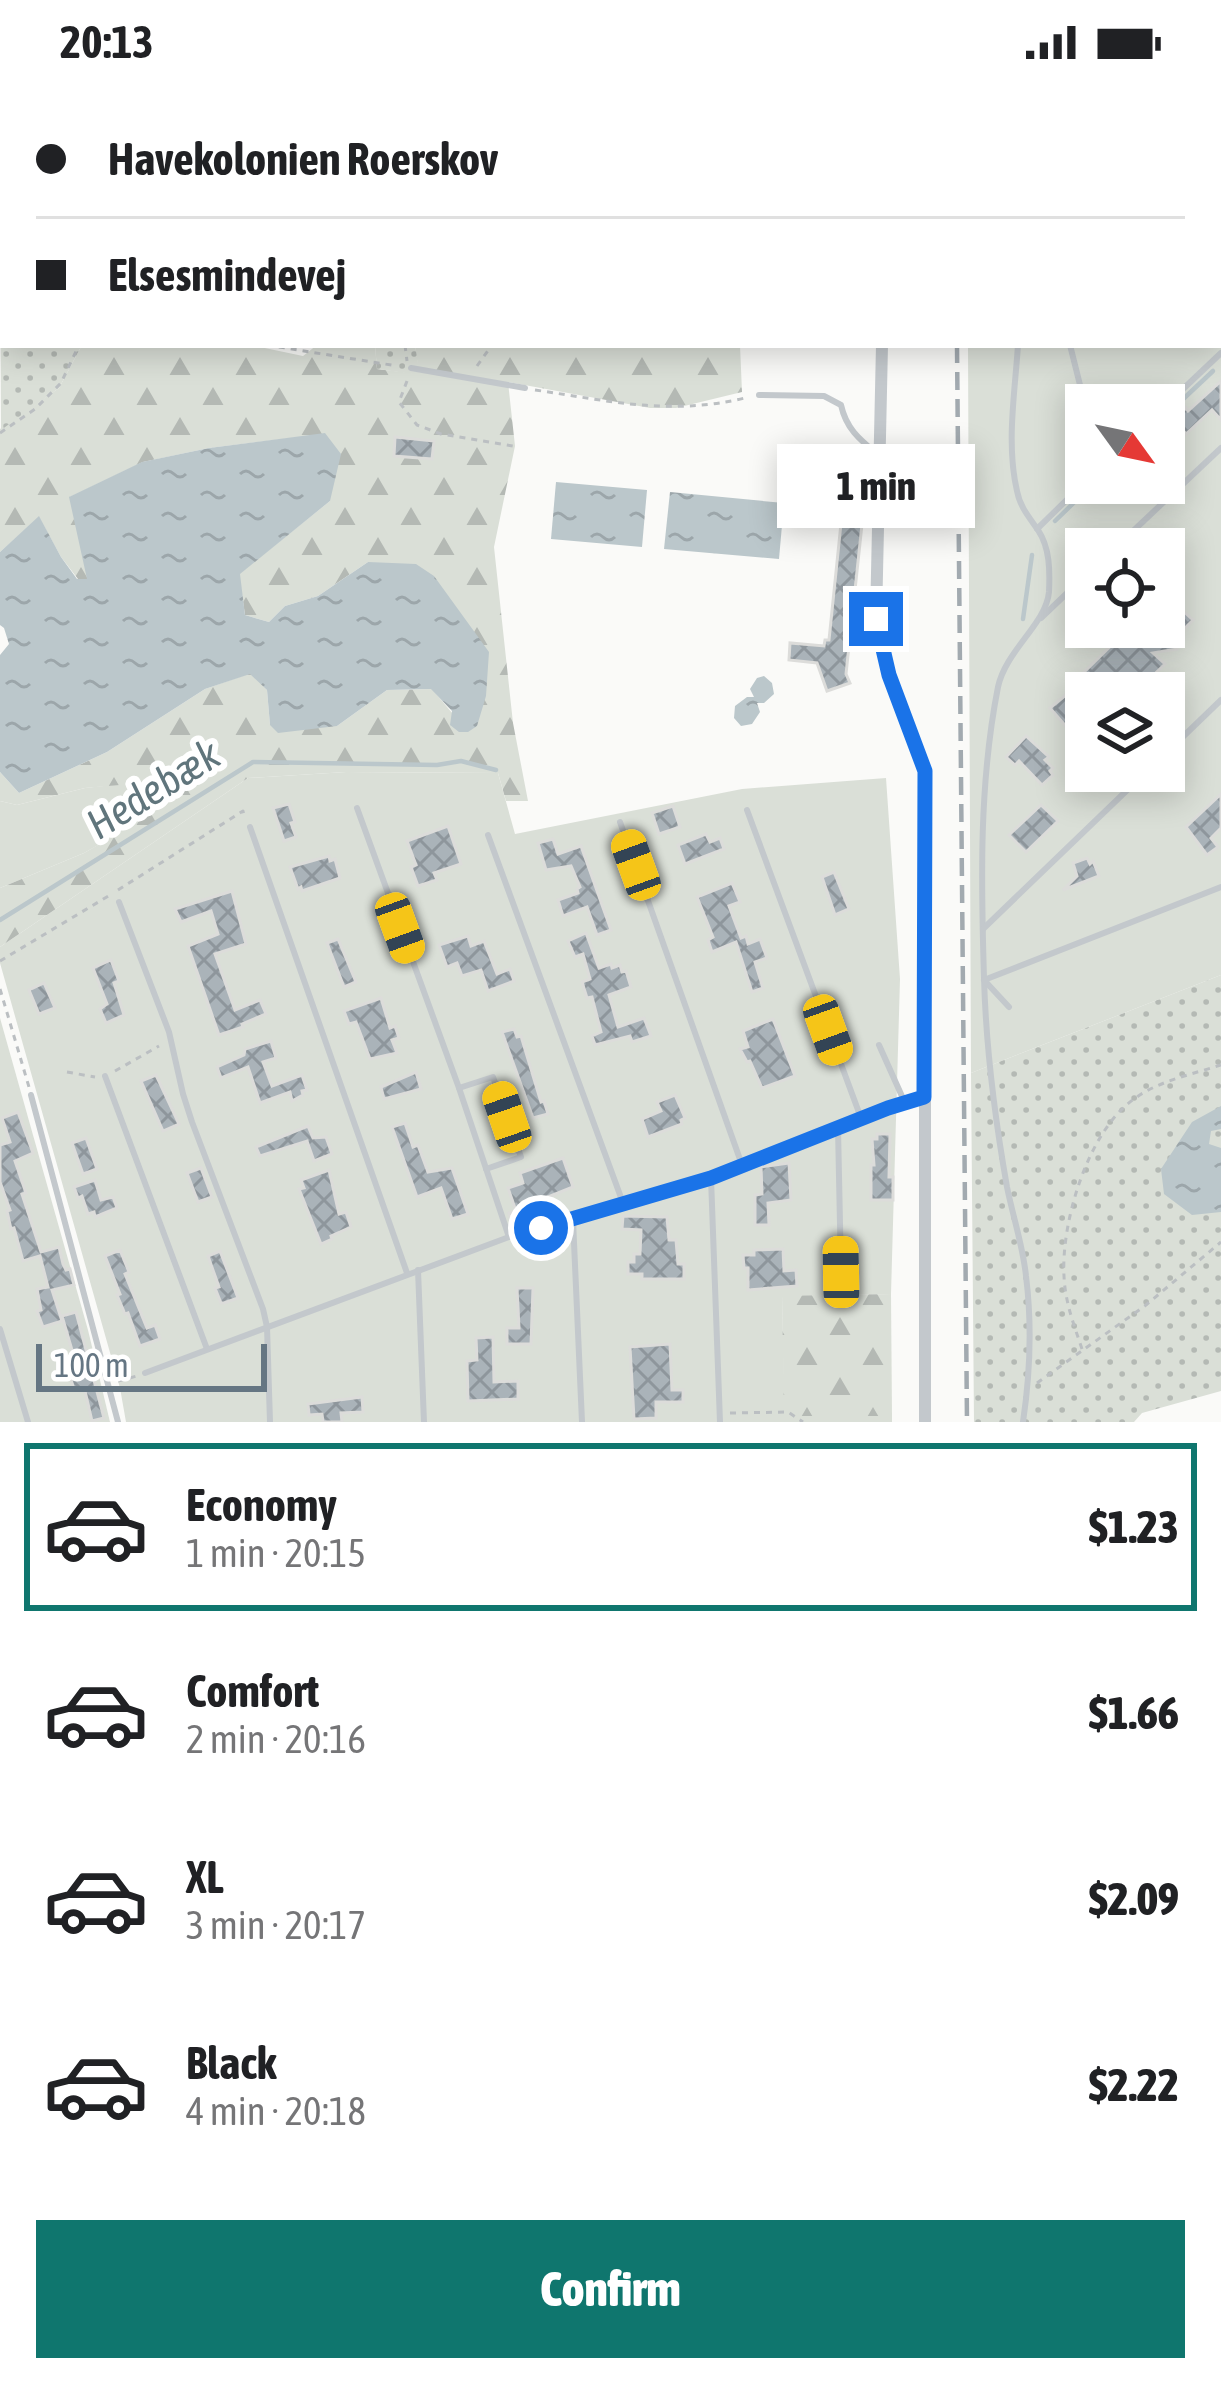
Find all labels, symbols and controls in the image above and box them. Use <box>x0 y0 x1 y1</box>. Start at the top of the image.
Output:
text: 20:13 <box>60 16 154 68</box>
text: Havekolonien Roerskov <box>108 133 498 185</box>
text: Elsesmindevej <box>108 249 346 301</box>
north arrow <box>1065 384 1185 504</box>
map controls <box>1065 384 1185 792</box>
callout: 1 min <box>777 445 975 529</box>
text: 1 min <box>836 464 916 508</box>
button: locate <box>1065 528 1185 648</box>
route end <box>849 592 903 646</box>
button: layers <box>1065 672 1185 792</box>
water label: Hedebæk <box>78 729 229 848</box>
car <box>607 825 665 905</box>
car <box>371 888 429 968</box>
car <box>799 990 857 1070</box>
car <box>478 1077 536 1157</box>
route start <box>514 1201 568 1255</box>
car <box>822 1236 860 1308</box>
scale bar <box>36 1338 267 1391</box>
text: 100 m <box>54 1346 129 1384</box>
icon: car <box>42 1473 150 1581</box>
text: Economy <box>186 1479 337 1531</box>
text: $1.23 <box>1089 1501 1179 1553</box>
text: 1 min · 20:15 <box>186 1531 366 1575</box>
icon: car <box>42 1659 150 1767</box>
text: Comfort <box>186 1665 319 1717</box>
text: $1.66 <box>1089 1687 1179 1739</box>
text: 2 min · 20:16 <box>186 1717 366 1761</box>
icon: car <box>42 1845 150 1953</box>
text: XL <box>186 1851 224 1903</box>
text: $2.09 <box>1089 1873 1179 1925</box>
text: 3 min · 20:17 <box>186 1903 366 1947</box>
icon: car <box>42 2031 150 2139</box>
text: Black <box>186 2037 277 2089</box>
text: $2.22 <box>1089 2059 1179 2111</box>
text: 4 min · 20:18 <box>186 2089 366 2133</box>
button: Confirm <box>36 2220 1185 2358</box>

